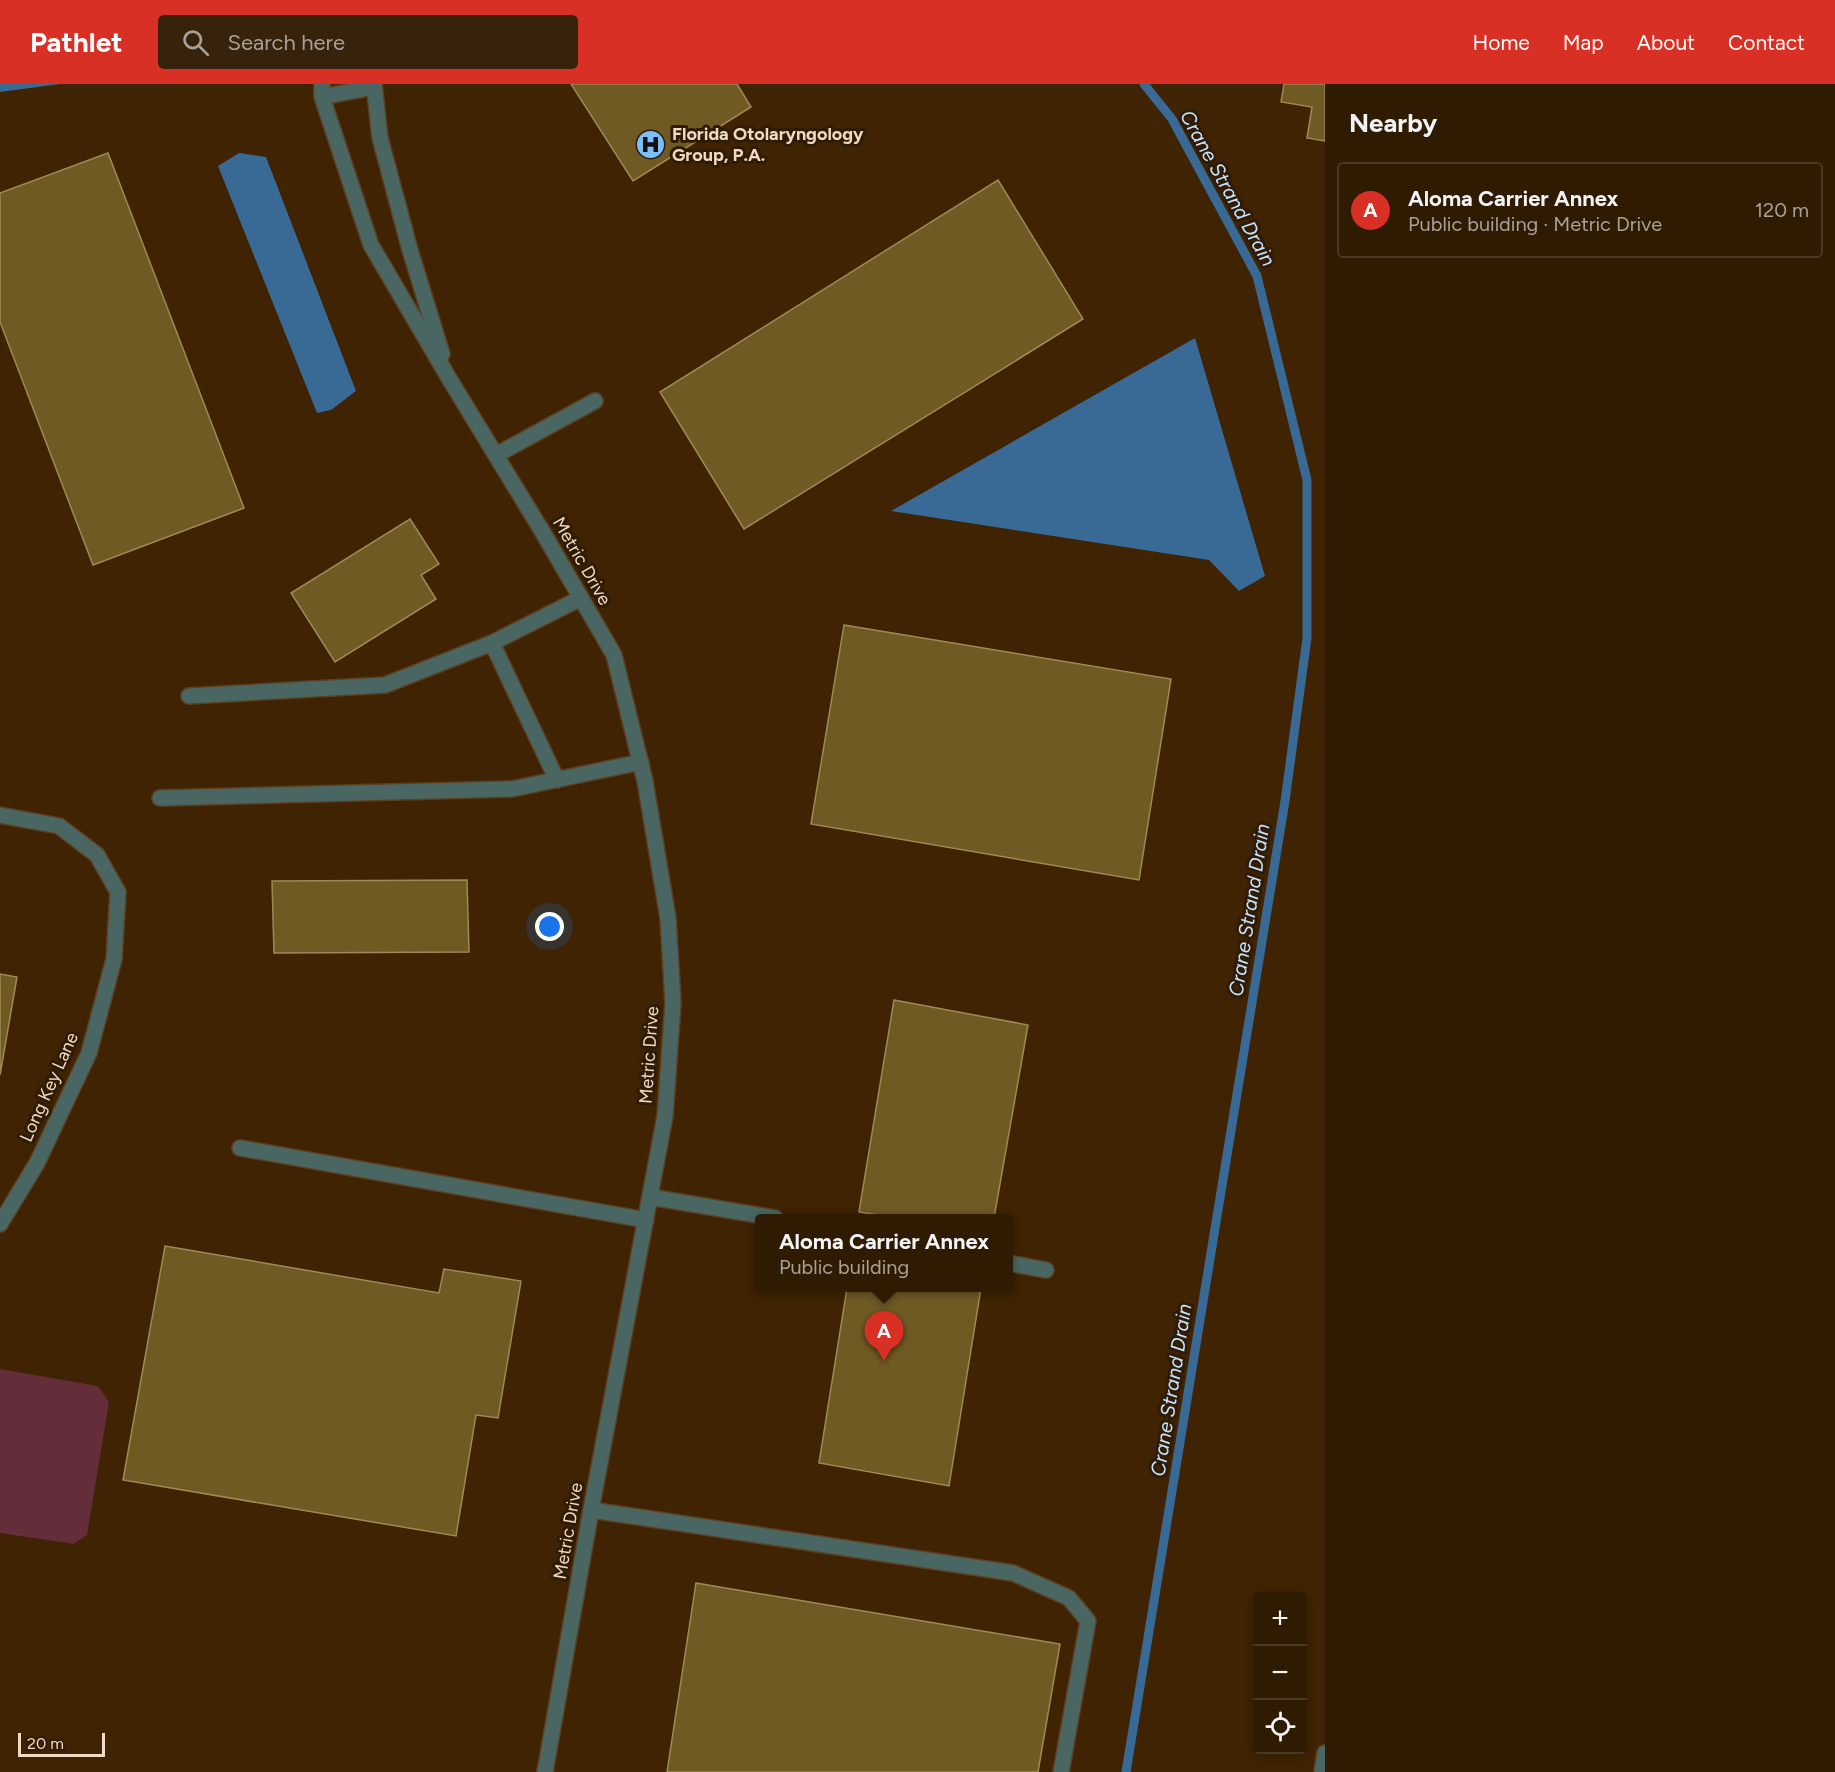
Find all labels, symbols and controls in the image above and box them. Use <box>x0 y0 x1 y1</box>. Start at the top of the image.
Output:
search box <box>158 15 578 69</box>
text: Pathlet <box>30 25 122 59</box>
icon: search <box>179 26 212 59</box>
text: Search here <box>227 29 345 56</box>
text: Home <box>1473 30 1530 55</box>
text: Map <box>1563 30 1604 55</box>
text: About <box>1637 30 1695 55</box>
text: Contact <box>1728 30 1805 55</box>
water label: Crane Strand Drain <box>1175 106 1281 270</box>
text: Nearby <box>1349 107 1437 139</box>
place label: Florida Otolaryngology Group, P.A. <box>672 123 864 166</box>
hospital icon: Florida Otolaryngology Group, P.A. <box>635 128 667 160</box>
text: Aloma Carrier Annex <box>1408 185 1618 212</box>
text: A <box>1363 198 1378 222</box>
text: 120 m <box>1755 198 1809 222</box>
text: Public building · Metric Drive <box>1408 212 1662 236</box>
street label: Metric Drive <box>548 513 616 609</box>
water label: Crane Strand Drain <box>1223 822 1275 998</box>
your location <box>535 912 564 941</box>
street label: Metric Drive <box>635 1005 663 1105</box>
street label: Long Key Lane <box>15 1029 83 1145</box>
popup <box>755 1214 1013 1292</box>
text: Aloma Carrier Annex <box>779 1228 989 1255</box>
text: Public building <box>779 1255 909 1279</box>
water label: Crane Strand Drain <box>1145 1302 1197 1478</box>
pin: A <box>864 1312 904 1361</box>
street label: Metric Drive <box>549 1481 587 1581</box>
map controls <box>1253 1592 1307 1754</box>
button: + <box>1253 1592 1307 1646</box>
button: − <box>1253 1646 1307 1700</box>
button: locate <box>1253 1700 1307 1754</box>
scale bar <box>18 1730 105 1758</box>
text: 20 m <box>27 1734 64 1753</box>

